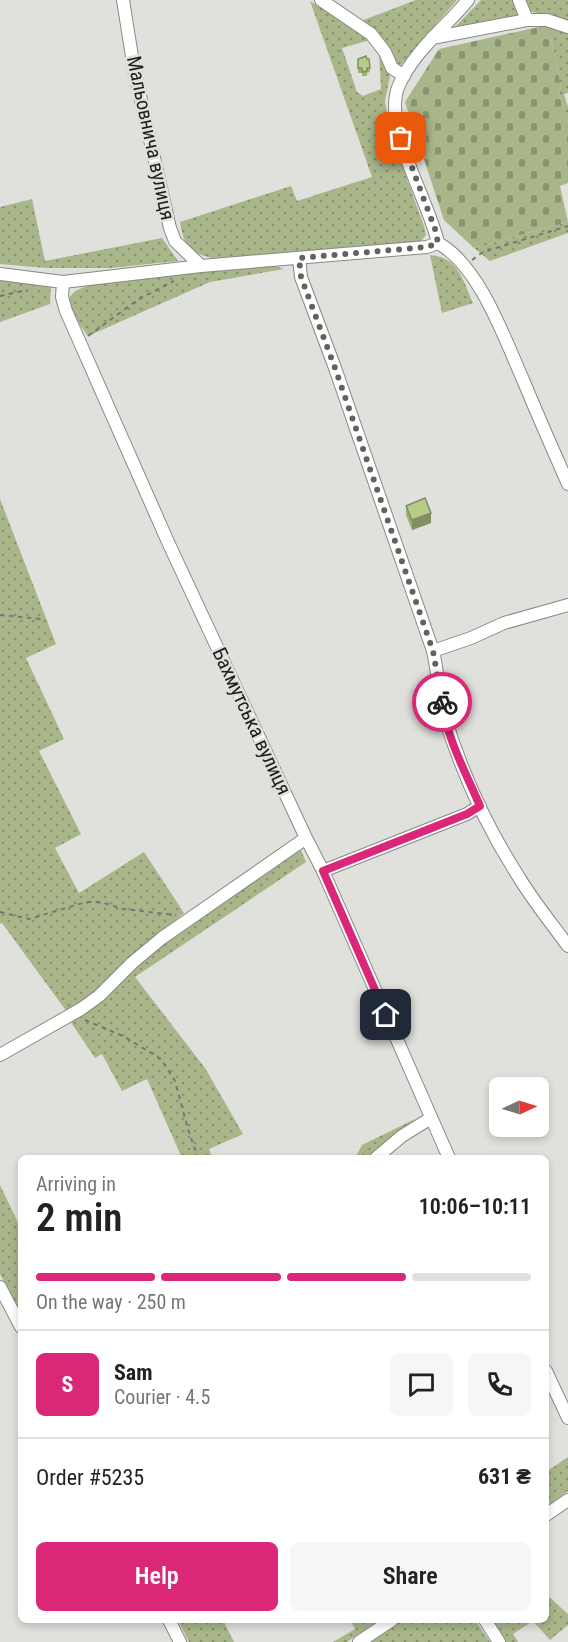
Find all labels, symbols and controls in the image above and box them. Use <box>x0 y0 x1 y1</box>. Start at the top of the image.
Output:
street label: Мальовнича вулиця <box>122 54 180 222</box>
pin <box>375 112 426 163</box>
icon: bag <box>384 121 417 154</box>
street label: Бахмутська вулиця <box>207 644 297 798</box>
courier <box>412 672 472 732</box>
icon: bike <box>426 686 459 719</box>
pin <box>360 989 411 1040</box>
icon: home <box>369 998 402 1031</box>
north arrow <box>489 1077 549 1137</box>
map controls <box>489 1077 549 1137</box>
text: Arriving in <box>36 1172 116 1196</box>
text: 10:06–10:11 <box>419 1194 531 1219</box>
text: 2 min <box>36 1195 122 1241</box>
text: On the way · 250 m <box>36 1290 186 1314</box>
button: chat <box>390 1353 453 1416</box>
button: phone <box>468 1353 531 1416</box>
text: Sam <box>114 1360 153 1385</box>
text: S <box>62 1372 73 1397</box>
text: Courier · 4.5 <box>114 1385 210 1409</box>
text: 631 ₴ <box>478 1464 531 1489</box>
text: Order #5235 <box>36 1465 144 1490</box>
button: Help <box>36 1542 278 1611</box>
button: Share <box>290 1542 531 1611</box>

